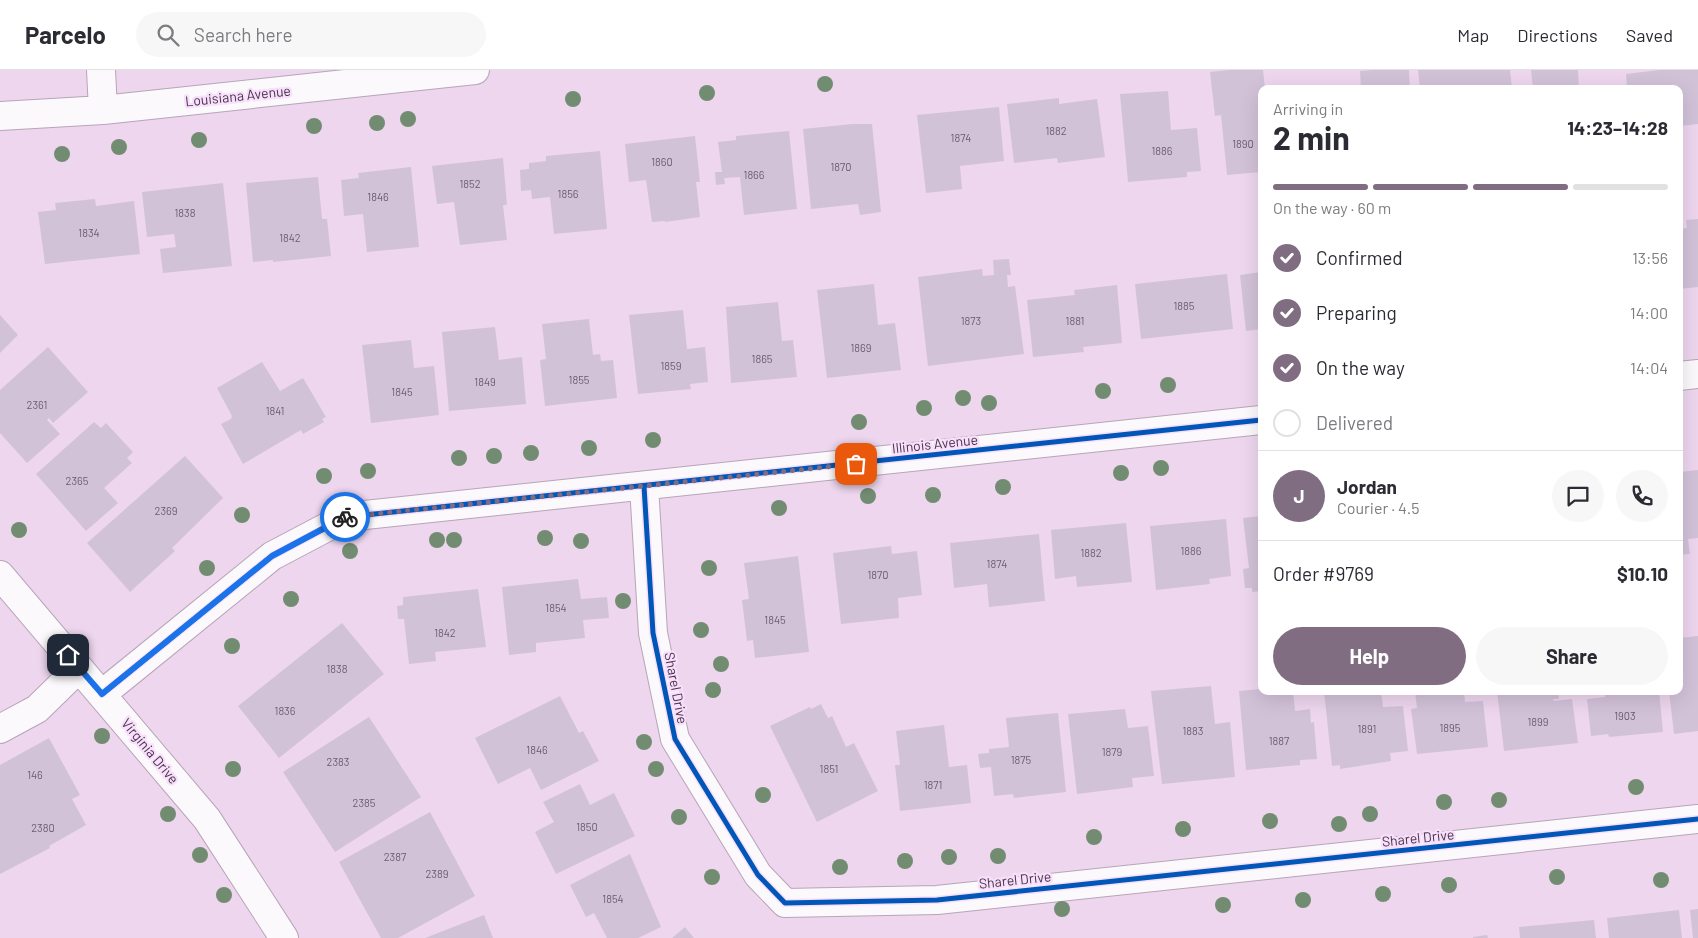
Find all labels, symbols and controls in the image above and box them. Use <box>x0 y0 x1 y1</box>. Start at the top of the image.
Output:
search box <box>136 12 486 57</box>
text: Parcelo <box>25 20 106 49</box>
icon: search <box>154 21 182 49</box>
text: Search here <box>194 23 293 46</box>
text: Map <box>1457 24 1489 46</box>
text: Directions <box>1517 24 1598 46</box>
text: Saved <box>1626 24 1673 46</box>
street label: Louisiana Avenue <box>184 82 292 110</box>
text: Arriving in <box>1273 99 1343 118</box>
text: 14:23–14:28 <box>1567 116 1668 139</box>
text: 2 min <box>1273 118 1350 156</box>
house number: 1882 <box>1045 124 1067 137</box>
house number: 1874 <box>951 131 971 144</box>
house number: 1890 <box>1232 137 1254 150</box>
house number: 1886 <box>1152 144 1173 157</box>
house number: 1860 <box>651 155 673 168</box>
house number: 1870 <box>831 160 852 173</box>
house number: 1866 <box>744 168 765 181</box>
house number: 1852 <box>459 177 481 190</box>
house number: 1856 <box>558 187 579 200</box>
house number: 1846 <box>367 190 389 203</box>
text: On the way · 60 m <box>1273 198 1391 217</box>
house number: 1838 <box>175 206 196 219</box>
house number: 1834 <box>78 226 100 239</box>
house number: 1842 <box>279 231 301 244</box>
icon: check <box>1273 244 1301 272</box>
text: Confirmed <box>1316 246 1403 269</box>
text: 13:56 <box>1632 248 1668 267</box>
house number: 1885 <box>1174 299 1195 312</box>
icon: check <box>1273 299 1301 327</box>
text: Preparing <box>1316 301 1397 324</box>
text: 14:00 <box>1630 303 1668 322</box>
house number: 1873 <box>961 314 981 327</box>
house number: 1881 <box>1066 314 1084 327</box>
house number: 1869 <box>851 341 872 354</box>
house number: 1865 <box>752 352 773 365</box>
icon: check <box>1273 354 1301 382</box>
text: On the way <box>1316 356 1405 379</box>
text: 14:04 <box>1630 358 1668 377</box>
house number: 1859 <box>661 359 682 372</box>
house number: 1855 <box>569 373 590 386</box>
house number: 1849 <box>474 375 496 388</box>
house number: 1845 <box>391 385 413 398</box>
house number: 2361 <box>27 398 47 411</box>
house number: 1841 <box>266 404 284 417</box>
text: Delivered <box>1316 411 1393 434</box>
street label: Illinois Avenue <box>891 431 979 456</box>
pin <box>835 443 877 485</box>
icon: bag <box>842 450 870 478</box>
button: chat <box>1552 470 1604 522</box>
button: phone <box>1616 470 1668 522</box>
house number: 2365 <box>66 474 89 487</box>
text: Jordan <box>1337 475 1397 498</box>
text: J <box>1293 484 1305 507</box>
courier <box>320 492 370 542</box>
text: Courier · 4.5 <box>1337 498 1420 517</box>
icon: bike <box>331 503 359 531</box>
house number: 2369 <box>155 504 178 517</box>
house number: 1886 <box>1181 544 1202 557</box>
house number: 1882 <box>1080 546 1102 559</box>
house number: 1874 <box>987 557 1007 570</box>
text: Order #9769 <box>1273 562 1374 585</box>
text: $10.10 <box>1617 562 1668 585</box>
house number: 1870 <box>868 568 889 581</box>
house number: 1854 <box>545 601 567 614</box>
house number: 1845 <box>764 613 786 626</box>
house number: 1842 <box>434 626 456 639</box>
button: Help <box>1273 627 1466 685</box>
button: Share <box>1476 627 1668 685</box>
pin <box>47 634 89 676</box>
icon: home <box>54 641 82 669</box>
street label: Sharel Drive <box>661 651 692 725</box>
house number: 1838 <box>327 662 348 675</box>
house number: 1836 <box>275 704 296 717</box>
house number: 1903 <box>1614 709 1636 722</box>
street label: Virginia Drive <box>118 715 183 787</box>
house number: 1899 <box>1527 715 1549 728</box>
house number: 1895 <box>1440 721 1461 734</box>
house number: 1891 <box>1358 722 1376 735</box>
house number: 1883 <box>1183 724 1203 737</box>
house number: 1887 <box>1269 734 1289 747</box>
house number: 1846 <box>526 743 548 756</box>
house number: 1879 <box>1102 745 1123 758</box>
house number: 1875 <box>1011 753 1032 766</box>
house number: 2383 <box>327 755 349 768</box>
house number: 1851 <box>820 762 838 775</box>
house number: 146 <box>27 768 43 781</box>
house number: 1871 <box>924 778 942 791</box>
house number: 2385 <box>353 796 376 809</box>
house number: 1850 <box>576 820 598 833</box>
house number: 2380 <box>31 821 55 834</box>
street label: Sharel Drive <box>1381 825 1455 850</box>
house number: 2387 <box>384 850 406 863</box>
house number: 2389 <box>426 867 449 880</box>
street label: Sharel Drive <box>978 867 1052 892</box>
house number: 1854 <box>602 892 624 905</box>

